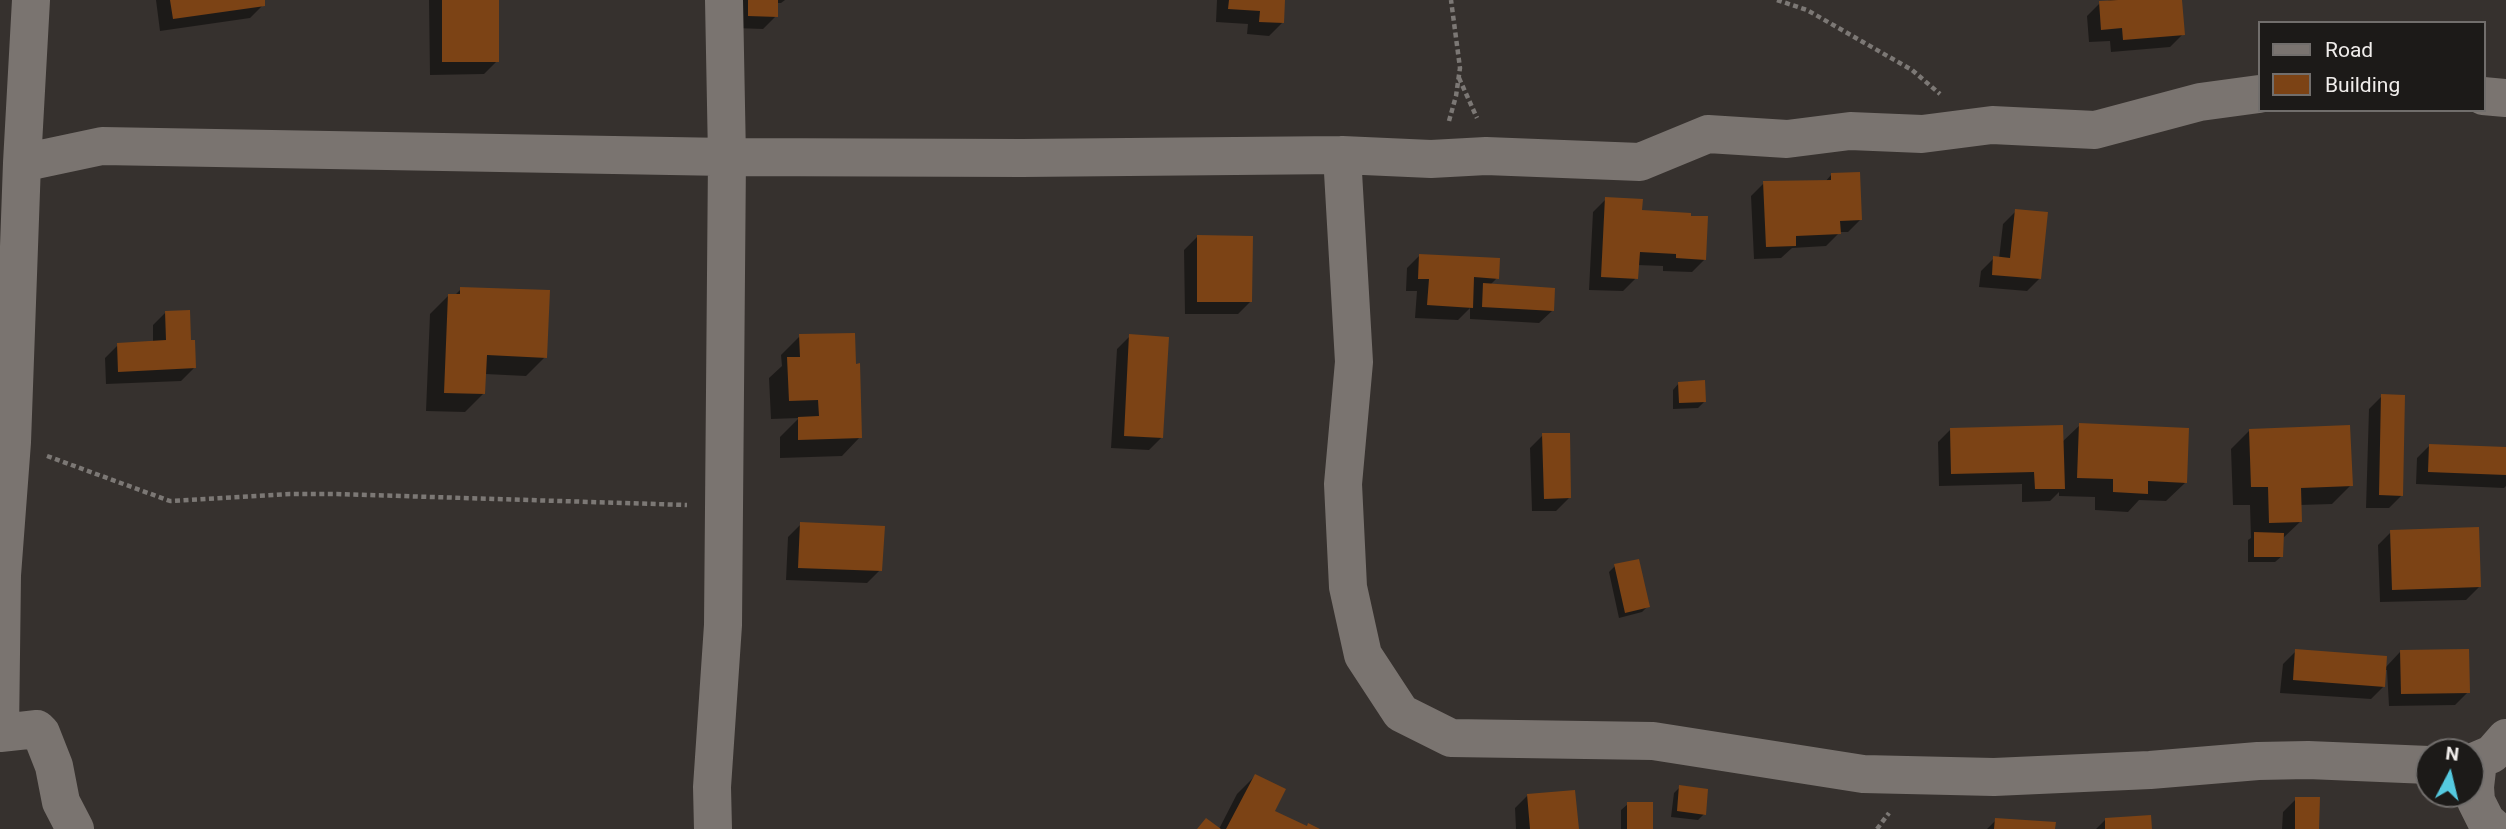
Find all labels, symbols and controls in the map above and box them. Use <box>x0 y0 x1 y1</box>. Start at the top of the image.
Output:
legend <box>2258 21 2485 112</box>
text: Road <box>2325 38 2373 62</box>
text: Building <box>2325 73 2400 97</box>
north arrow <box>2415 738 2485 808</box>
text: N <box>2444 741 2460 766</box>

